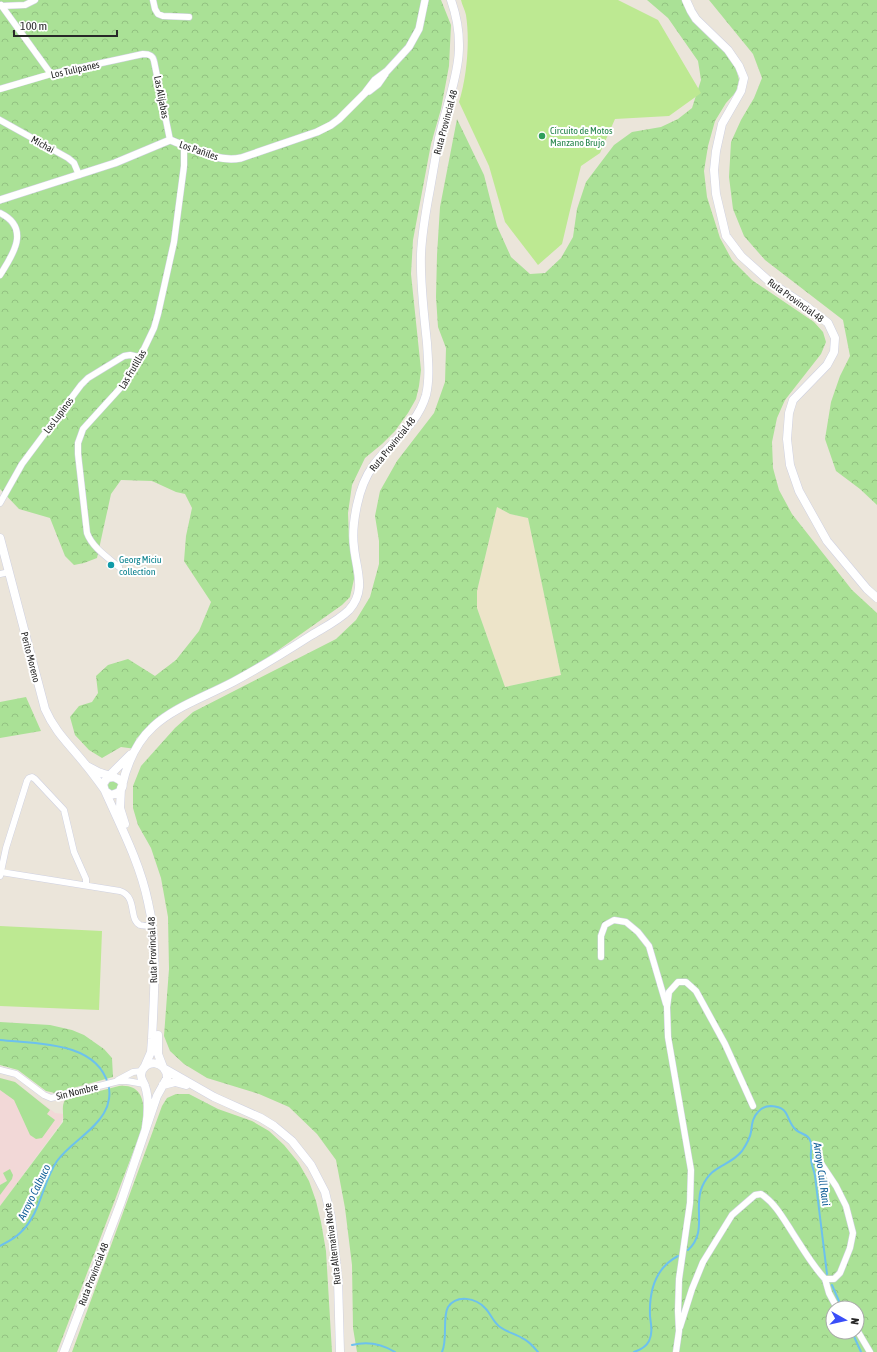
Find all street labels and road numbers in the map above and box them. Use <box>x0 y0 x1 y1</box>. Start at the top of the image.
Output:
street label: Los Tulipanes <box>50 58 101 80</box>
street label: Las Alijabas <box>152 75 171 120</box>
street label: Ruta Provincial 48 <box>432 88 459 156</box>
street label: Michai <box>29 134 56 155</box>
street label: Los Pañiles <box>178 139 220 162</box>
street label: Ruta Provincial 48 <box>766 276 826 325</box>
street label: Las Frutillas <box>116 347 149 391</box>
street label: Los Lupinos <box>41 395 76 436</box>
street label: Ruta Provincial 48 <box>367 415 418 474</box>
street label: Perito Moreno <box>19 631 42 684</box>
street label: Ruta Provincial 48 <box>146 916 159 983</box>
street label: Sin Nombre <box>55 1081 100 1102</box>
street label: Ruta Alternativa Norte <box>322 1202 343 1285</box>
street label: Ruta Provincial 48 <box>76 1241 111 1307</box>

